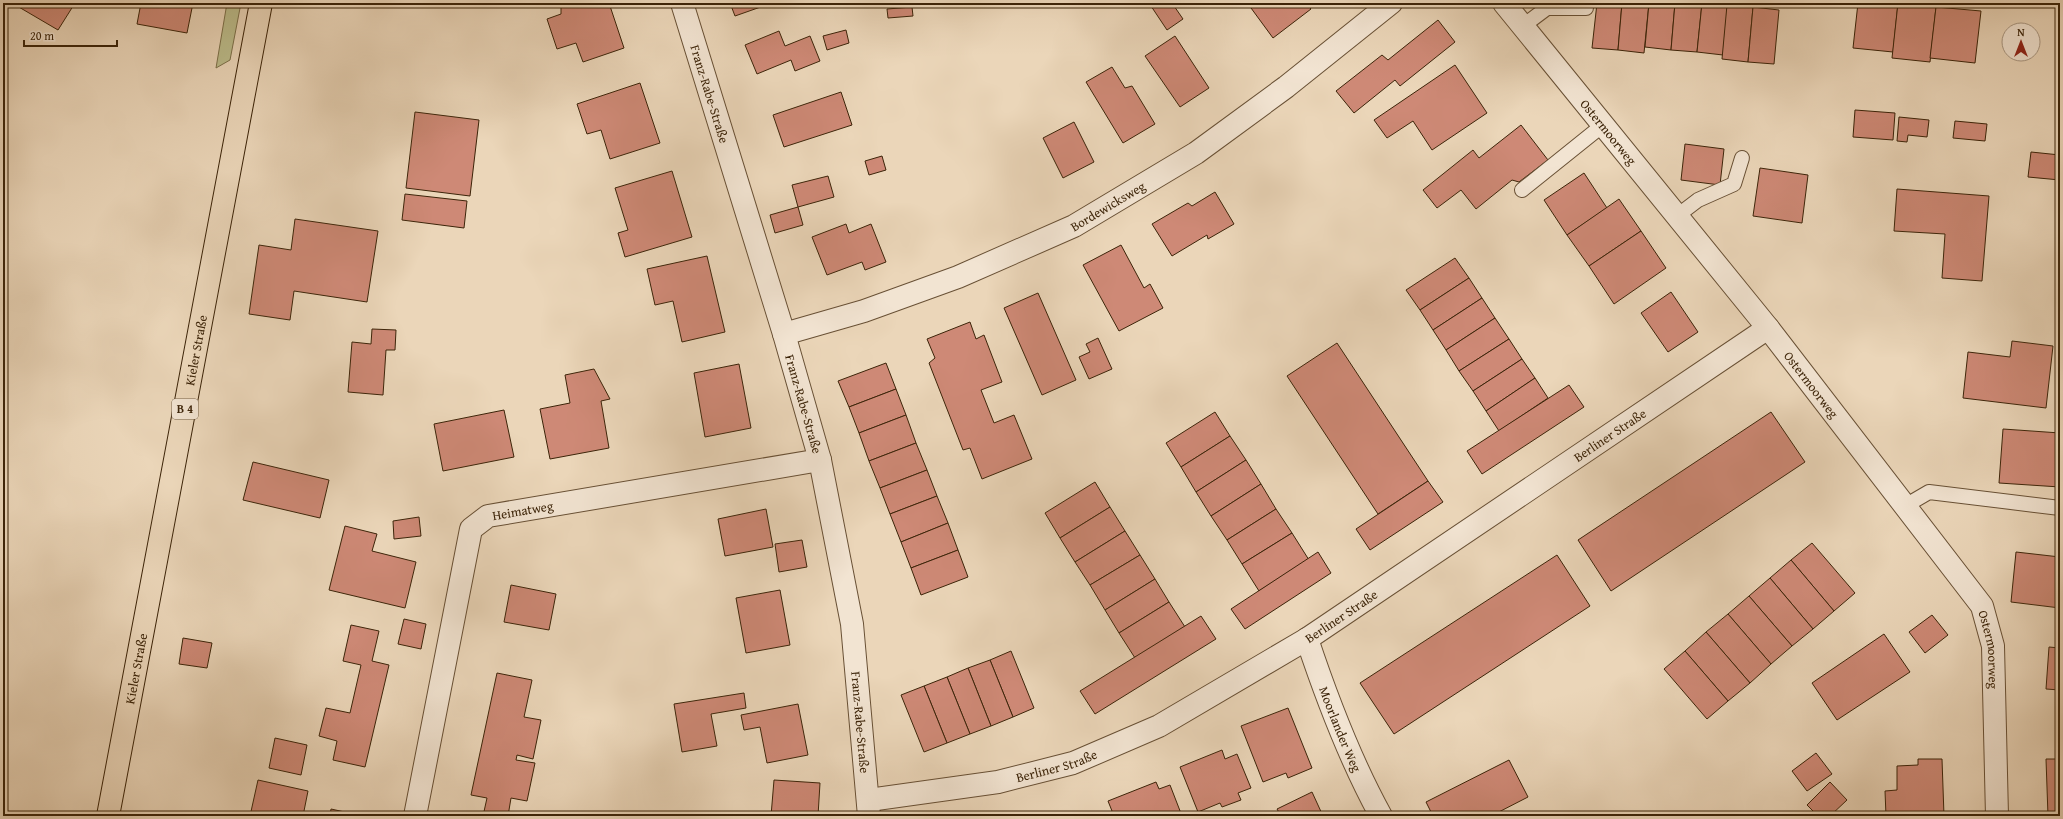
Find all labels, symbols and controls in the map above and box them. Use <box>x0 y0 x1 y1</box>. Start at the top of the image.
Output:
scale bar <box>24 22 117 48</box>
north arrow <box>2001 22 2041 62</box>
text: N <box>2017 24 2025 40</box>
text: 20 m <box>30 27 54 44</box>
street label: Franz-Rabe-Straße <box>685 42 734 146</box>
street label: Ostermoorweg <box>1576 95 1641 170</box>
street label: Bordewicksweg <box>1067 176 1149 236</box>
street label: Kieler Straße <box>180 313 212 387</box>
street label: Ostermoorweg <box>1779 347 1843 423</box>
street label: Franz-Rabe-Straße <box>780 352 827 456</box>
road number: B 4 <box>172 399 198 419</box>
street label: Berliner Straße <box>1570 404 1650 467</box>
street label: Heimatweg <box>491 496 555 525</box>
street label: Berliner Straße <box>1301 585 1381 648</box>
street label: Ostermoorweg <box>1974 608 2003 690</box>
street label: Kieler Straße <box>120 632 152 706</box>
street label: Franz-Rabe-Straße <box>846 670 874 774</box>
street label: Moorlander Weg <box>1314 684 1366 775</box>
street label: Berliner Straße <box>1014 745 1100 787</box>

